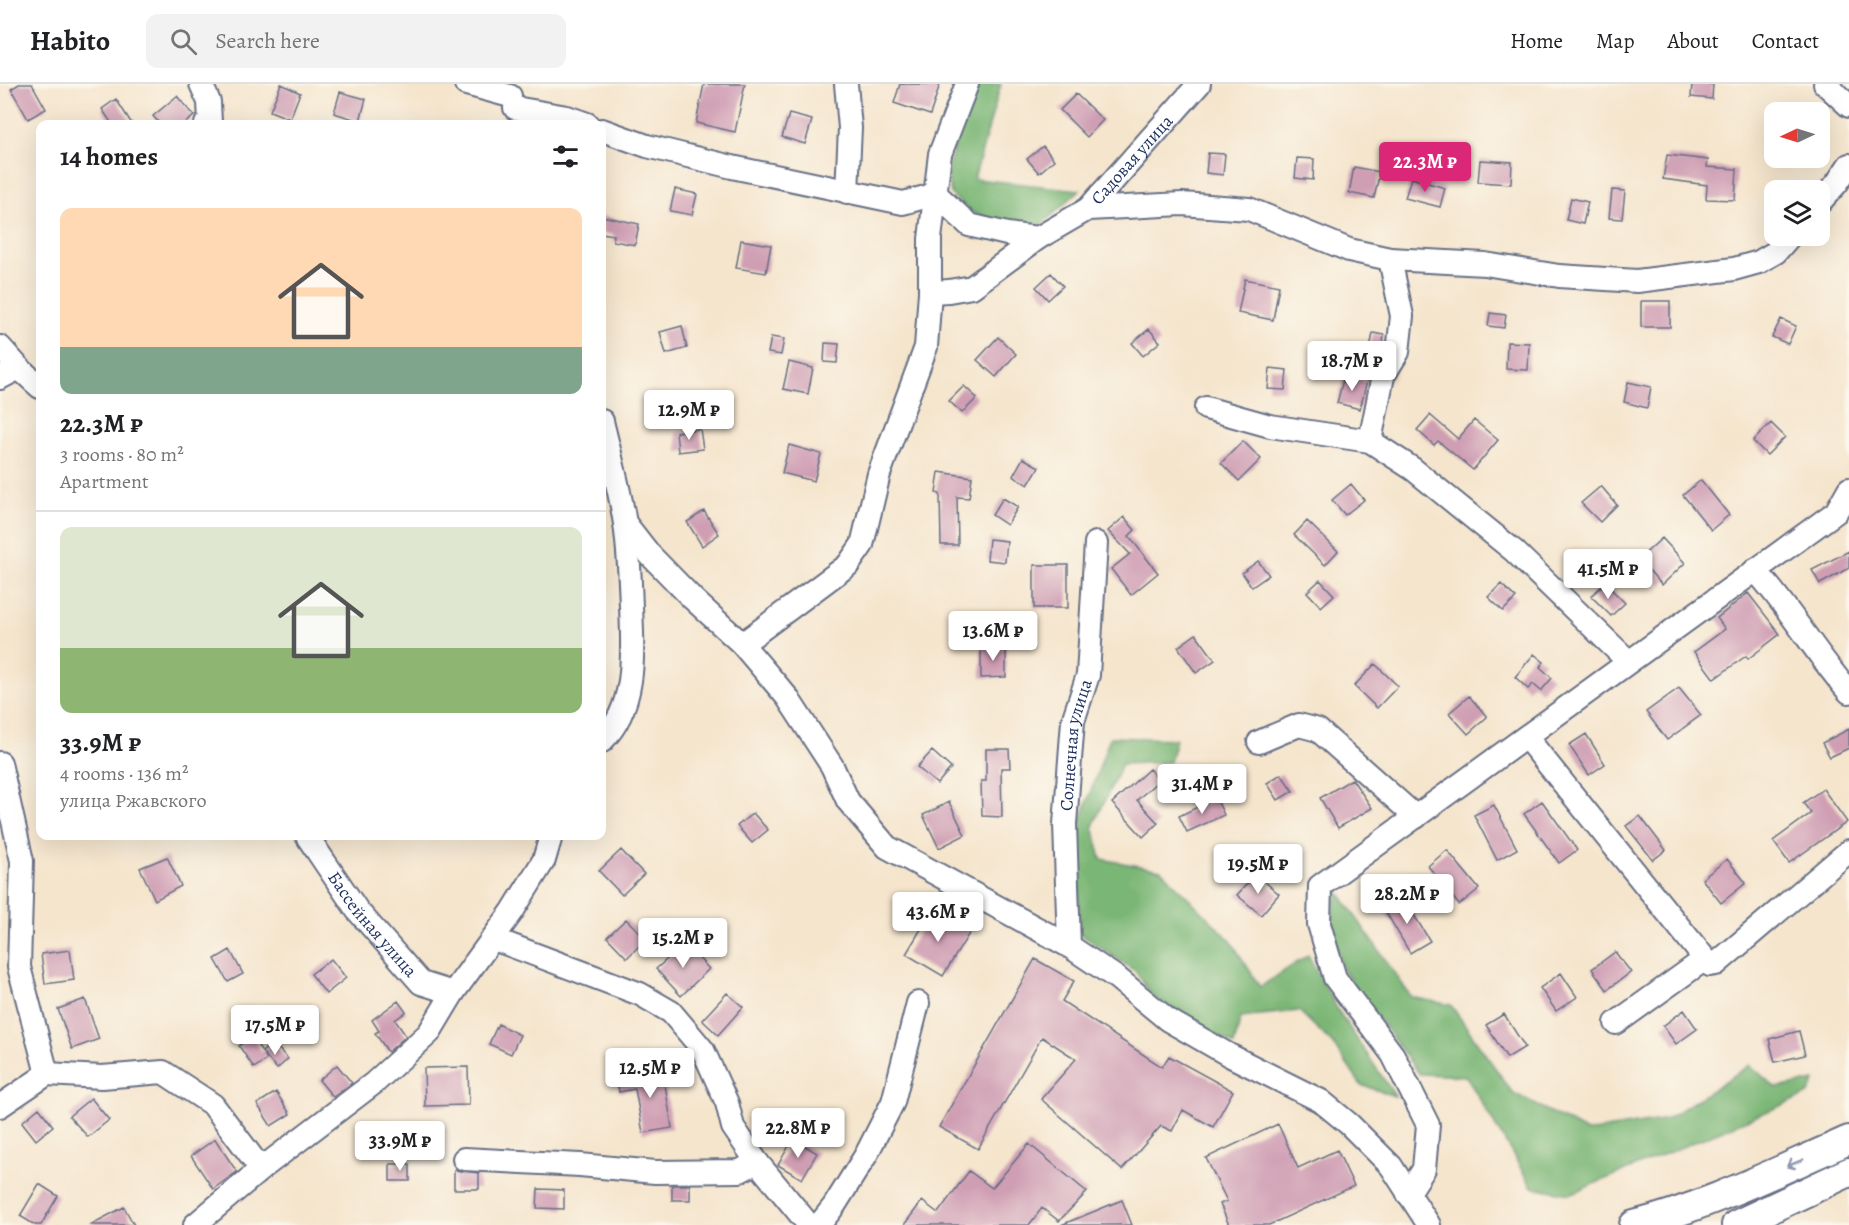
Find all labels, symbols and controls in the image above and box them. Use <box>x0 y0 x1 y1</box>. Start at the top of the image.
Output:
search box <box>146 14 566 68</box>
text: Habito <box>30 22 110 60</box>
icon: search <box>167 25 200 58</box>
text: Search here <box>215 26 320 56</box>
text: Home <box>1510 27 1563 55</box>
text: Map <box>1596 27 1634 55</box>
text: About <box>1667 27 1719 55</box>
text: Contact <box>1752 27 1819 55</box>
north arrow <box>1764 102 1830 168</box>
map controls <box>1764 102 1830 246</box>
street label: Садовая улица <box>1085 109 1179 210</box>
text: 14 homes <box>60 139 158 174</box>
icon: filters <box>549 140 582 173</box>
pin: 22.3M ₽ <box>1370 142 1480 193</box>
text: 22.3M ₽ <box>1393 148 1457 175</box>
button: layers <box>1764 180 1830 246</box>
icon: home <box>267 247 375 355</box>
pin: 18.7M ₽ <box>1297 341 1407 392</box>
text: 18.7M ₽ <box>1321 347 1383 374</box>
pin: 12.9M ₽ <box>634 390 744 441</box>
text: 12.9M ₽ <box>658 396 720 423</box>
text: 22.3M ₽ <box>60 406 143 441</box>
text: 3 rooms · 80 m² <box>60 441 184 468</box>
text: Apartment <box>60 468 149 495</box>
pin: 41.5M ₽ <box>1553 549 1663 600</box>
text: 41.5M ₽ <box>1577 555 1639 582</box>
icon: home <box>267 566 375 674</box>
pin: 13.6M ₽ <box>938 611 1048 662</box>
text: 13.6M ₽ <box>962 617 1024 644</box>
street label: Солнечная улица <box>1054 675 1098 812</box>
text: 33.9M ₽ <box>60 725 141 760</box>
text: 4 rooms · 136 m² <box>60 760 189 787</box>
pin: 31.4M ₽ <box>1147 764 1257 815</box>
text: 31.4M ₽ <box>1171 770 1233 797</box>
text: улица Ржавского <box>60 787 207 814</box>
pin: 19.5M ₽ <box>1203 844 1313 895</box>
text: 19.5M ₽ <box>1228 850 1288 877</box>
street label: Бассейная улица <box>322 867 423 983</box>
pin: 28.2M ₽ <box>1352 874 1462 925</box>
text: 28.2M ₽ <box>1375 880 1439 907</box>
pin: 43.6M ₽ <box>883 892 993 943</box>
text: 43.6M ₽ <box>906 898 970 925</box>
pin: 15.2M ₽ <box>628 918 738 969</box>
text: 15.2M ₽ <box>652 924 714 951</box>
pin: 17.5M ₽ <box>220 1005 330 1056</box>
text: 17.5M ₽ <box>245 1011 305 1038</box>
pin: 12.5M ₽ <box>595 1048 705 1099</box>
text: 12.5M ₽ <box>619 1054 681 1081</box>
pin: 22.8M ₽ <box>743 1108 853 1159</box>
text: 22.8M ₽ <box>766 1114 830 1141</box>
pin: 33.9M ₽ <box>345 1121 455 1172</box>
text: 33.9M ₽ <box>369 1127 431 1154</box>
one-way arrow <box>1787 1158 1805 1169</box>

